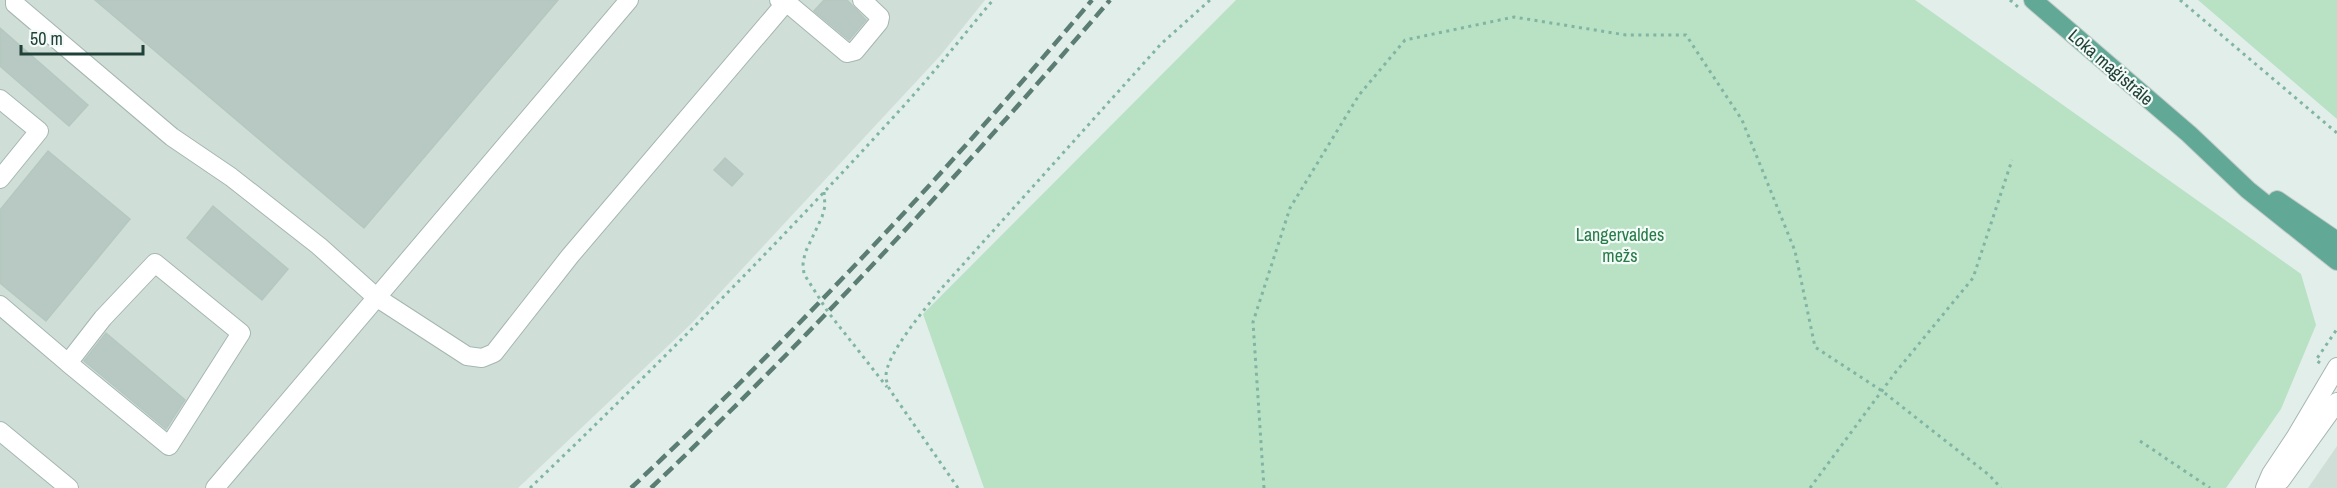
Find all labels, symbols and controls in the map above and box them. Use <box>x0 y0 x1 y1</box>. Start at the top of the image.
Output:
scale bar <box>21 18 142 56</box>
street label: Loka maģistrāle <box>2063 23 2159 111</box>
text: 50 m <box>30 26 63 51</box>
park label: Langervaldes mežs <box>1576 222 1664 268</box>

